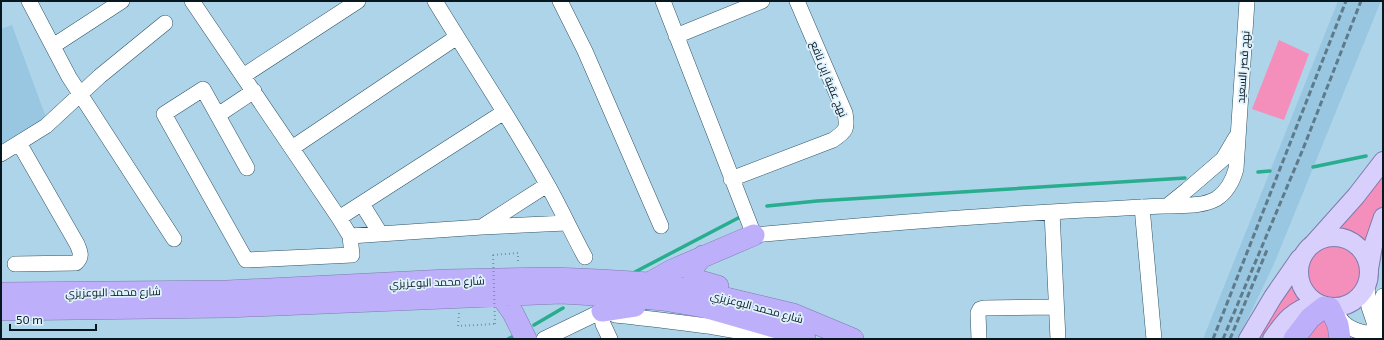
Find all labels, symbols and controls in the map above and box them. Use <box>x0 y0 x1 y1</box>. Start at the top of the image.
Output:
street label: نهج قصر السعيد <box>1233 30 1254 104</box>
street label: نهج عقبة إبن نافع <box>806 39 851 120</box>
street label: شارع محمد البوعزيزي <box>389 273 485 293</box>
street label: شارع محمد البوعزيزي <box>65 284 161 302</box>
street label: شارع محمد البوعزيزي <box>709 288 805 328</box>
scale bar <box>10 306 96 332</box>
text: 50 m <box>16 312 43 326</box>

